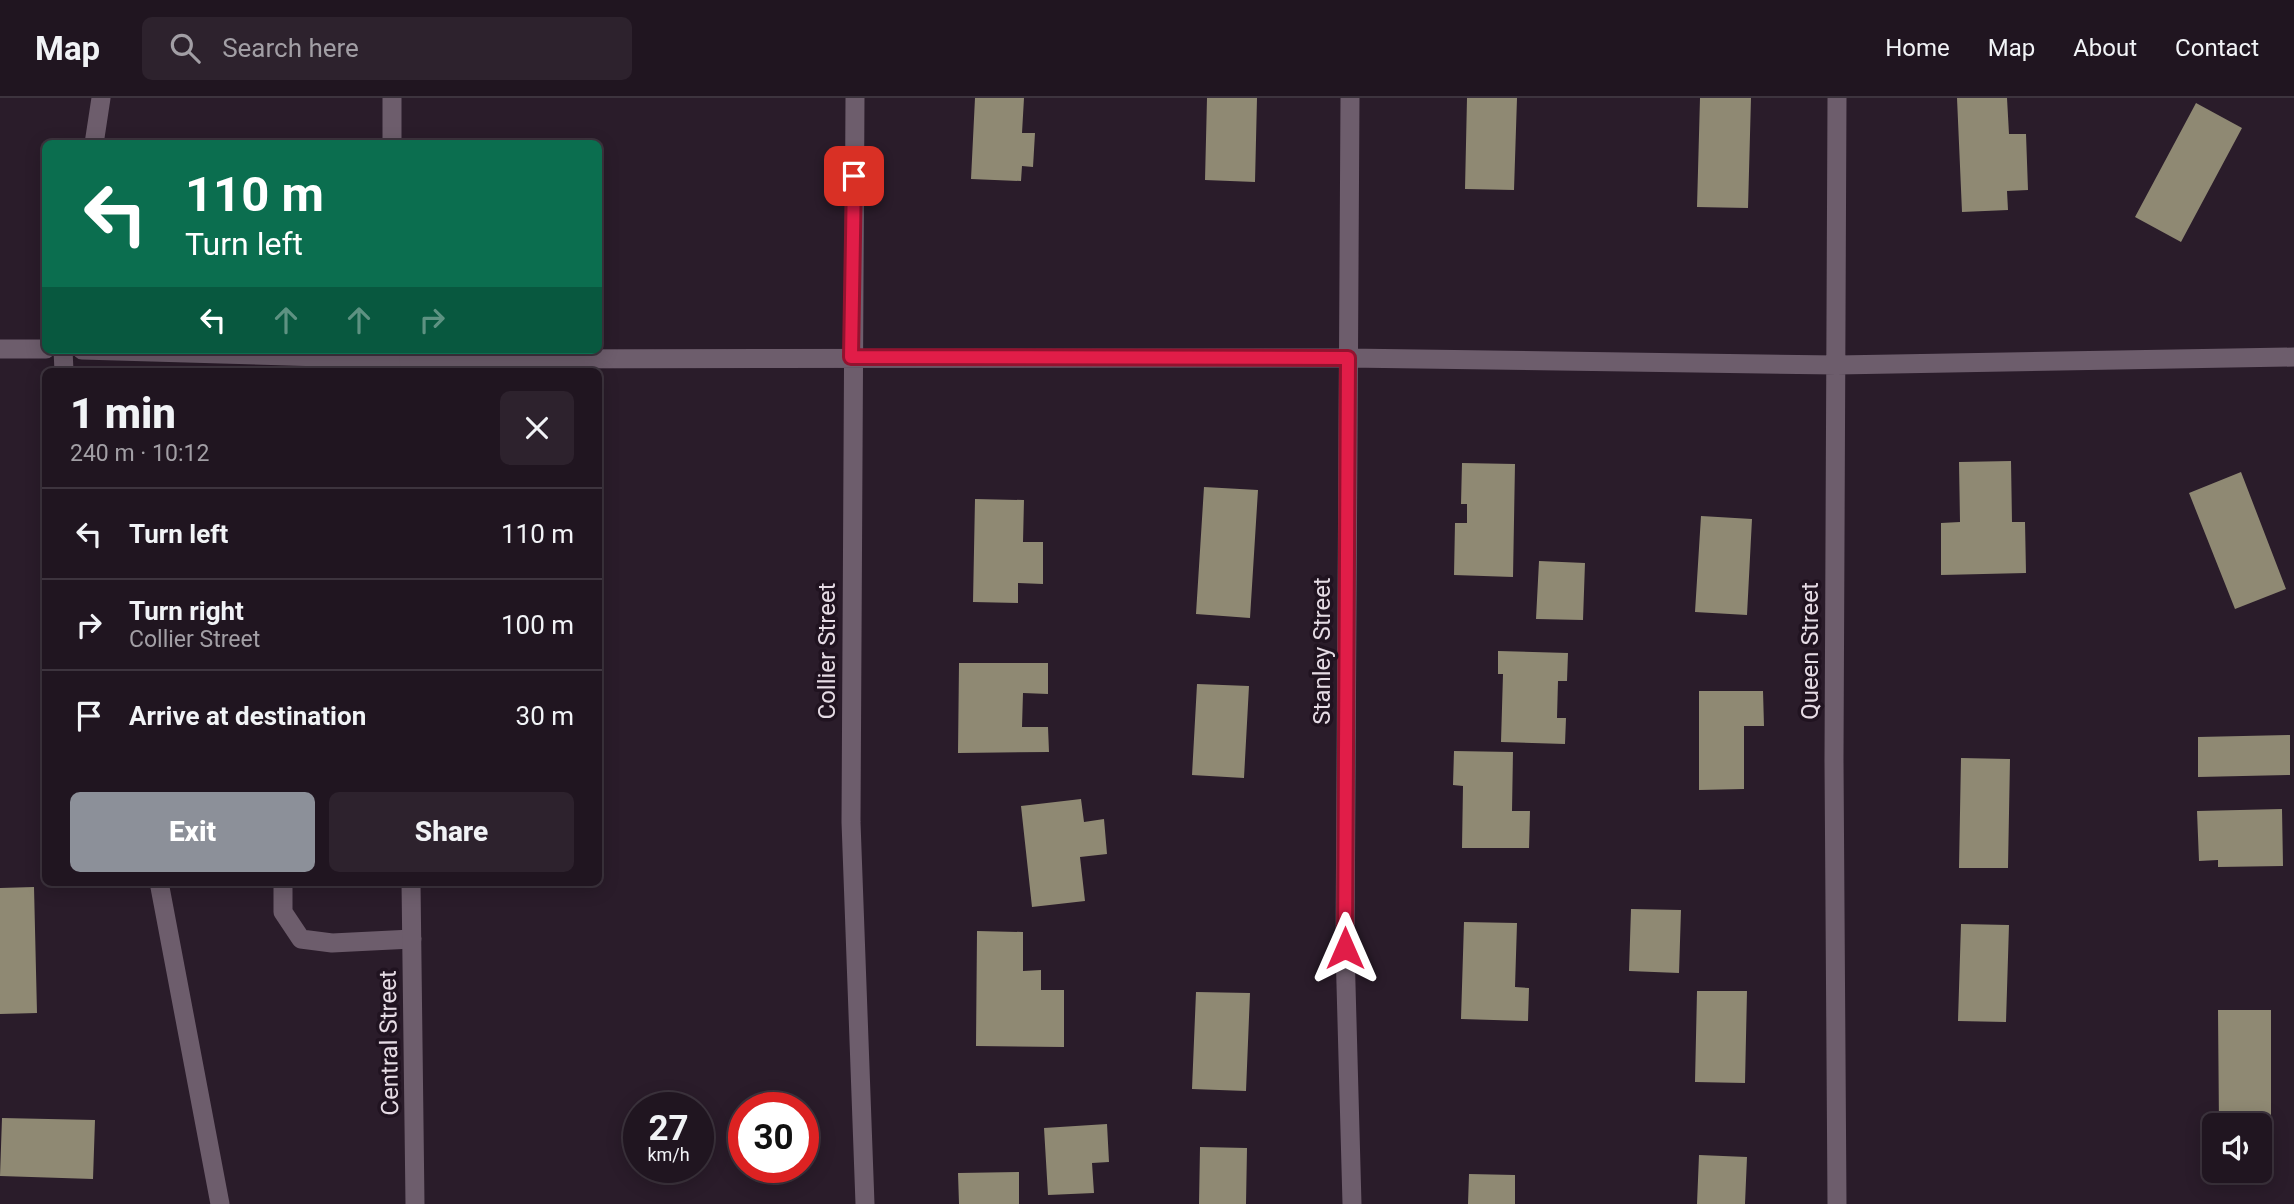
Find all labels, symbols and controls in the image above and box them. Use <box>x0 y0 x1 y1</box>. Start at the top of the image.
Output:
search box <box>142 17 632 80</box>
text: Map <box>35 29 100 68</box>
icon: search <box>166 29 204 67</box>
text: Search here <box>222 33 359 63</box>
text: Home <box>1885 34 1950 62</box>
text: Map <box>1988 34 2035 62</box>
text: About <box>2073 34 2137 62</box>
text: Contact <box>2175 34 2259 62</box>
pin <box>824 146 884 206</box>
icon: arrive <box>835 157 873 195</box>
text: 110 m <box>185 166 324 223</box>
icon: left <box>70 168 161 259</box>
text: Turn left <box>185 225 303 263</box>
icon: left <box>194 301 232 339</box>
icon: ahead <box>267 301 305 339</box>
icon: ahead <box>340 301 378 339</box>
icon: right <box>413 301 451 339</box>
text: 1 min <box>70 389 176 438</box>
button: close <box>500 391 574 465</box>
text: 240 m · 10:12 <box>70 440 209 467</box>
icon: left <box>70 515 108 553</box>
text: Turn left <box>129 519 228 549</box>
text: 110 m <box>501 519 574 549</box>
street label: Stanley Street <box>1308 577 1336 725</box>
street label: Collier Street <box>813 582 841 719</box>
street label: Queen Street <box>1796 582 1824 720</box>
text: Turn right <box>129 596 244 626</box>
icon: right <box>70 606 108 644</box>
text: 100 m <box>501 610 574 640</box>
text: Collier Street <box>129 626 260 653</box>
icon: arrive <box>70 697 108 735</box>
text: Arrive at destination <box>129 701 366 731</box>
text: 30 m <box>516 701 574 731</box>
button: Exit <box>70 792 315 872</box>
button: Share <box>329 792 574 872</box>
position arrow <box>1308 911 1382 985</box>
street label: Central Street <box>374 970 404 1116</box>
speed limit sign: 30 <box>728 1092 819 1183</box>
text: 27 <box>648 1108 689 1149</box>
map controls <box>2202 1113 2272 1183</box>
button: sound <box>2202 1113 2272 1183</box>
text: km/h <box>647 1144 690 1165</box>

